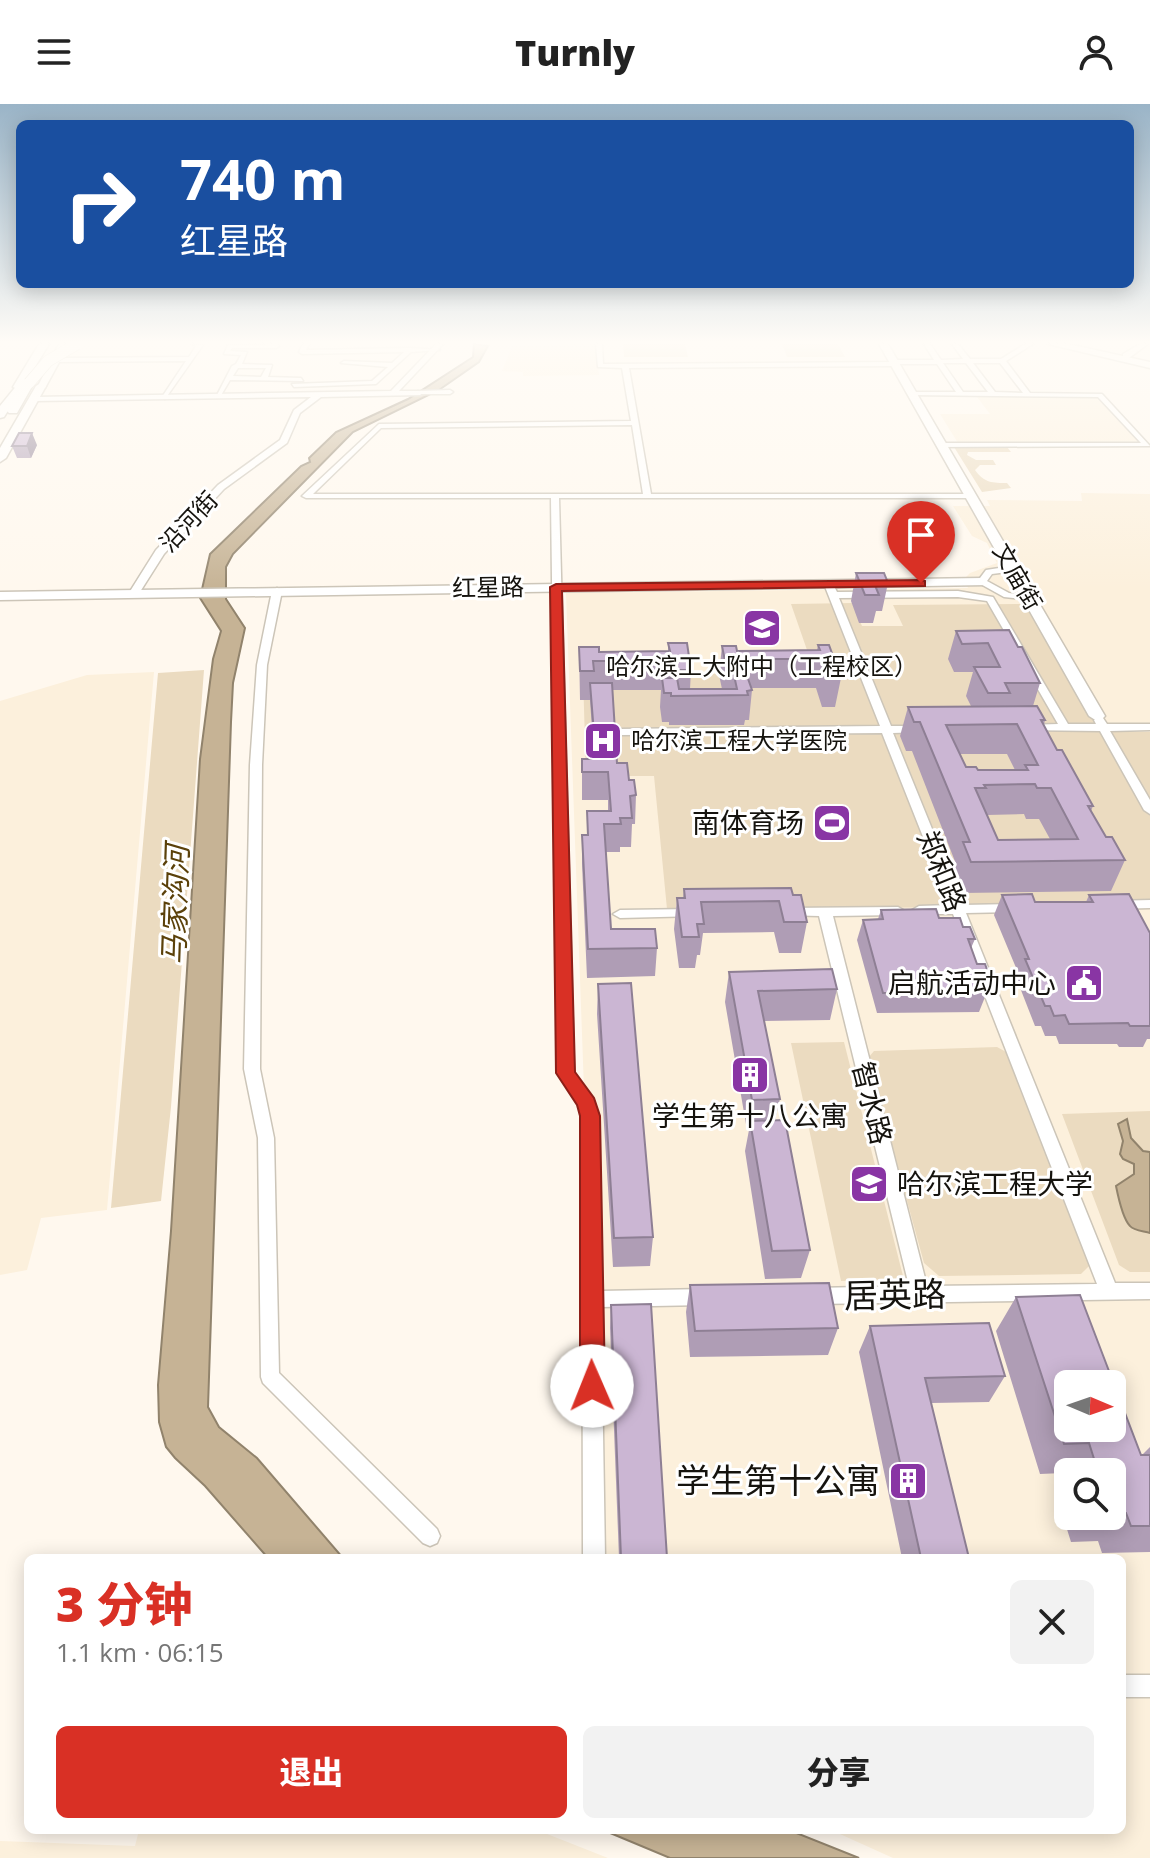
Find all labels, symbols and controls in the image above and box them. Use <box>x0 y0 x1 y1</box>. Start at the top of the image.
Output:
text: Turnly <box>515 28 635 77</box>
icon: menu <box>32 30 76 74</box>
icon: person <box>1074 30 1118 74</box>
text: 740 m <box>180 140 346 216</box>
icon: right <box>48 152 152 256</box>
text: 红星路 <box>180 216 288 265</box>
street label: 沿河街 <box>151 483 225 559</box>
pin <box>887 501 955 583</box>
icon: arrive <box>899 513 943 557</box>
street label: 文庙街 <box>986 537 1051 616</box>
street label: 红星路 <box>452 569 524 604</box>
school or university icon: 哈尔滨工大附中（工程校区） <box>741 607 783 649</box>
place label: 哈尔滨工大附中（工程校区） <box>606 649 918 682</box>
hospital icon: 哈尔滨工程大学医院 <box>582 720 624 762</box>
place label: 哈尔滨工程大学医院 <box>631 723 847 756</box>
sports icon: 南体育场 <box>811 802 853 844</box>
place label: 南体育场 <box>692 803 804 841</box>
street label: 郑和路 <box>910 825 976 917</box>
water label: 马家沟河 <box>152 839 197 966</box>
public building icon: 启航活动中心 <box>1063 962 1105 1004</box>
place label: 启航活动中心 <box>888 963 1056 1001</box>
building icon: 学生第十八公寓 <box>729 1054 771 1096</box>
street label: 智水路 <box>844 1057 902 1148</box>
place label: 学生第十八公寓 <box>652 1096 848 1134</box>
school or university icon: 哈尔滨工程大学 <box>848 1163 890 1205</box>
place label: 哈尔滨工程大学 <box>897 1164 1093 1202</box>
street label: 居英路 <box>844 1270 946 1318</box>
position arrow <box>550 1344 634 1428</box>
north arrow <box>1054 1370 1126 1442</box>
map controls <box>1054 1370 1126 1530</box>
place label: 学生第十公寓 <box>676 1457 880 1503</box>
button: search <box>1054 1458 1126 1530</box>
building icon: 学生第十公寓 <box>887 1460 929 1502</box>
text: 3 分钟 <box>56 1571 193 1636</box>
button: close <box>1010 1580 1094 1664</box>
text: 1.1 km · 06:15 <box>56 1634 224 1670</box>
button: 退出 <box>56 1726 567 1818</box>
button: 分享 <box>583 1726 1094 1818</box>

